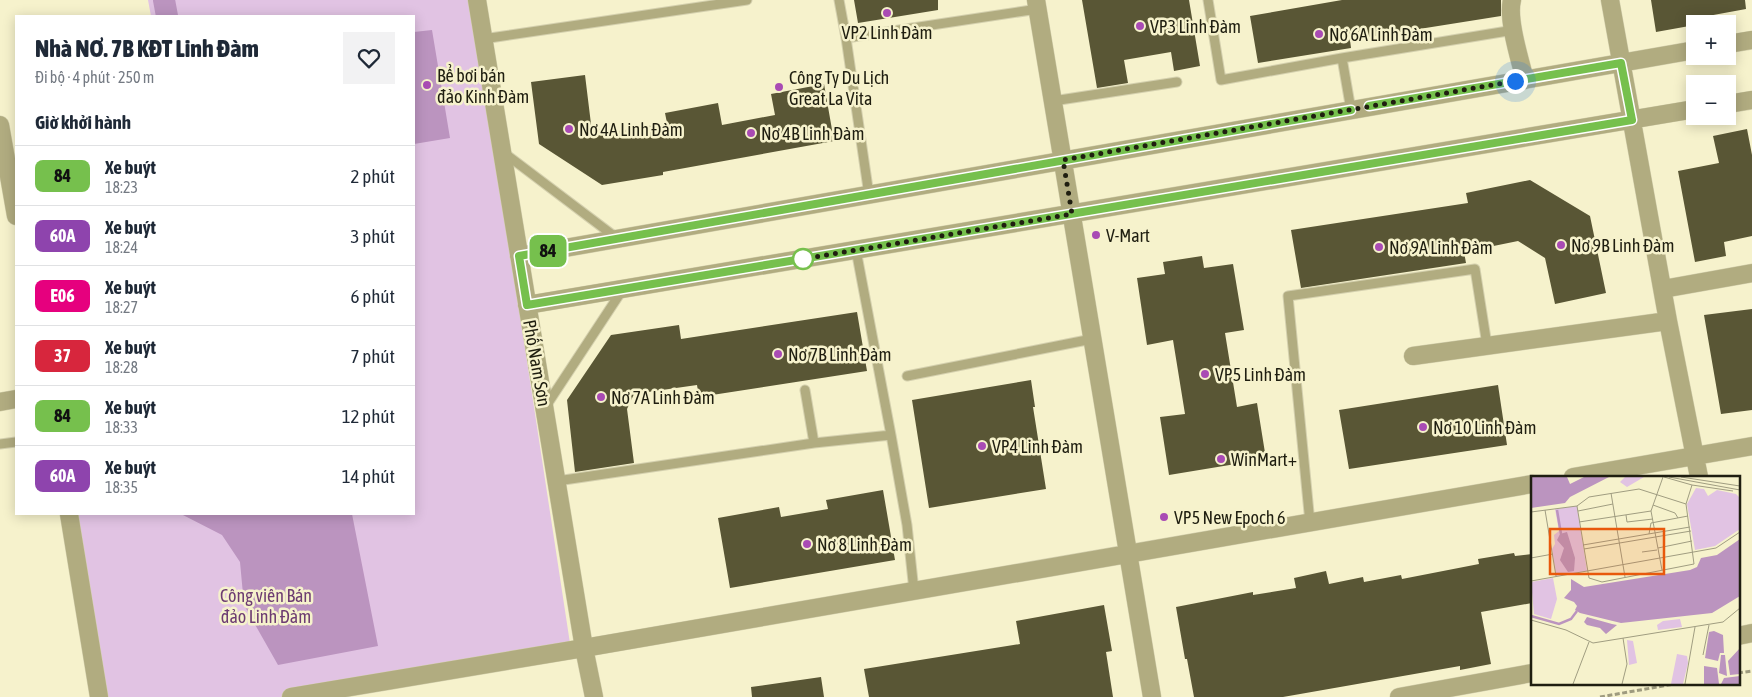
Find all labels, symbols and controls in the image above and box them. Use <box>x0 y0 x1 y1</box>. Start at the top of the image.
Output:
marker: VP2 Linh Đàm <box>881 7 893 19</box>
map controls <box>1686 15 1736 125</box>
button: + <box>1686 15 1736 65</box>
place label: VP3 Linh Đàm <box>1150 16 1241 37</box>
marker: VP3 Linh Đàm <box>1134 20 1146 32</box>
place label: VP2 Linh Đàm <box>841 22 933 43</box>
place label: Nơ 6A Linh Đàm <box>1329 24 1433 45</box>
marker: Nơ 6A Linh Đàm <box>1313 28 1325 40</box>
button: heart <box>343 32 395 84</box>
text: Nhà NƠ. 7B KĐT Linh Đàm <box>35 35 259 62</box>
place label: Bể bơi bán đảo Kinh Đàm <box>437 64 529 107</box>
place label: Công Ty Du Lịch Great La Vita <box>789 67 889 109</box>
text: Đi bộ · 4 phút · 250 m <box>35 68 154 86</box>
your location <box>1503 69 1528 94</box>
button: − <box>1686 75 1736 125</box>
marker: Bể bơi bán đảo Kinh Đàm <box>421 79 433 91</box>
marker: Công Ty Du Lịch Great La Vita <box>773 81 785 93</box>
text: Giờ khởi hành <box>35 111 131 133</box>
place label: Nơ 4A Linh Đàm <box>579 119 683 140</box>
marker: Nơ 4A Linh Đàm <box>563 123 575 135</box>
place label: Nơ 4B Linh Đàm <box>761 123 864 144</box>
marker: Nơ 4B Linh Đàm <box>745 127 757 139</box>
text: Xe buýt <box>105 156 156 178</box>
text: 84 <box>54 165 71 186</box>
text: 2 phút <box>351 165 395 187</box>
text: 18:23 <box>105 178 138 196</box>
text: Xe buýt <box>105 216 156 238</box>
text: 60A <box>50 225 75 246</box>
text: 3 phút <box>351 225 395 247</box>
place label: V-Mart <box>1106 225 1150 246</box>
marker: V-Mart <box>1090 229 1102 241</box>
line badge: 84 <box>526 235 570 267</box>
place label: Nơ 9B Linh Đàm <box>1571 235 1674 256</box>
place label: Nơ 9A Linh Đàm <box>1389 237 1493 258</box>
text: 18:24 <box>105 238 138 256</box>
marker: Nơ 9B Linh Đàm <box>1555 239 1567 251</box>
text: 84 <box>540 240 556 261</box>
marker: Nơ 9A Linh Đàm <box>1373 241 1385 253</box>
unlabelled marker <box>792 248 814 270</box>
text: Xe buýt <box>105 276 156 298</box>
text: E06 <box>50 285 75 306</box>
text: 6 phút <box>351 285 395 307</box>
text: 18:27 <box>105 298 138 316</box>
street label: Phố Nam Sơn <box>519 318 556 408</box>
text: Xe buýt <box>105 336 156 358</box>
place label: Nơ 7B Linh Đàm <box>788 344 891 365</box>
text: 37 <box>54 345 71 366</box>
text: 7 phút <box>351 345 395 367</box>
marker: Nơ 7B Linh Đàm <box>772 348 784 360</box>
text: 18:28 <box>105 358 138 376</box>
place label: VP5 Linh Đàm <box>1215 364 1306 385</box>
marker: VP5 Linh Đàm <box>1199 368 1211 380</box>
place label: Nơ 7A Linh Đàm <box>611 387 715 408</box>
marker: Nơ 7A Linh Đàm <box>595 391 607 403</box>
text: Xe buýt <box>105 396 156 418</box>
text: 84 <box>54 405 71 426</box>
text: 12 phút <box>342 405 395 427</box>
place label: Nơ 10 Linh Đàm <box>1433 417 1536 438</box>
text: 18:33 <box>105 418 138 436</box>
marker: Nơ 10 Linh Đàm <box>1417 421 1429 433</box>
place label: VP4 Linh Đàm <box>992 436 1083 457</box>
marker: VP4 Linh Đàm <box>976 440 988 452</box>
place label: WinMart+ <box>1231 449 1297 470</box>
marker: WinMart+ <box>1215 453 1227 465</box>
text: Xe buýt <box>105 456 156 478</box>
text: 60A <box>50 465 75 486</box>
text: 14 phút <box>342 465 395 487</box>
inset map <box>1531 476 1740 684</box>
text: 18:35 <box>105 478 138 496</box>
place label: VP5 New Epoch 6 <box>1174 507 1285 528</box>
marker: VP5 New Epoch 6 <box>1158 511 1170 523</box>
place label: Nơ 8 Linh Đàm <box>817 534 912 555</box>
marker: Nơ 8 Linh Đàm <box>801 538 813 550</box>
park label: Công viên Bán đảo Linh Đàm <box>220 585 312 627</box>

